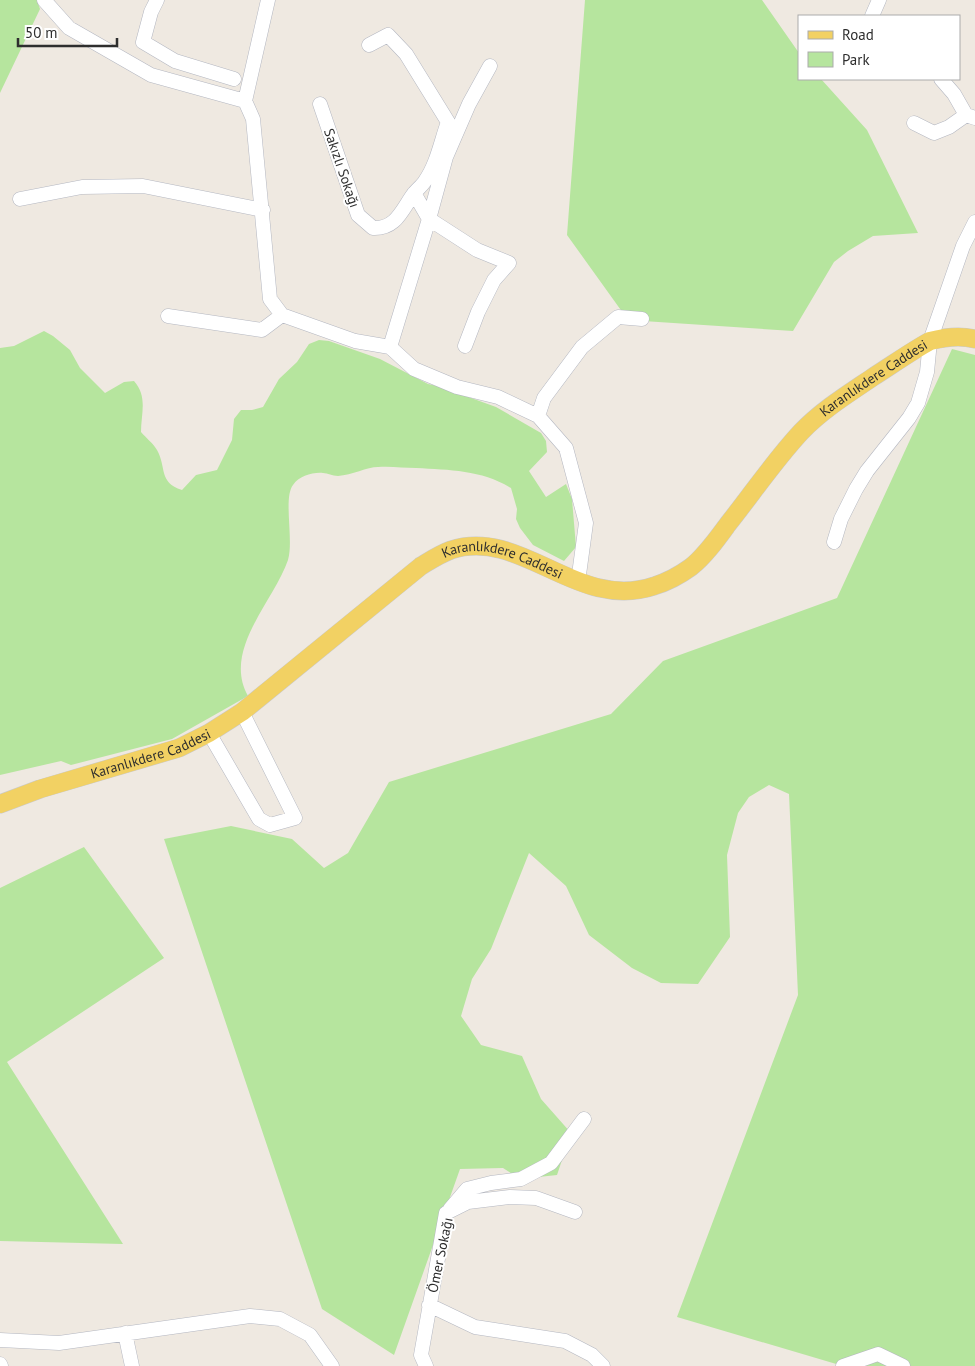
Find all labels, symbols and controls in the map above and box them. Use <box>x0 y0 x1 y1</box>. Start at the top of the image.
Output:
scale bar <box>18 15 116 47</box>
legend <box>798 15 960 80</box>
text: 50 m <box>25 23 58 42</box>
text: Road <box>842 25 874 44</box>
text: Park <box>842 50 870 69</box>
street label: Sakızlı Sokağı <box>320 126 364 210</box>
street label: Karanlıkdere Caddesi <box>816 335 930 420</box>
street label: Karanlıkdere Caddesi <box>439 537 566 583</box>
street label: Karanlıkdere Caddesi <box>89 725 214 783</box>
street label: Ömer Sokağı <box>423 1216 457 1294</box>

